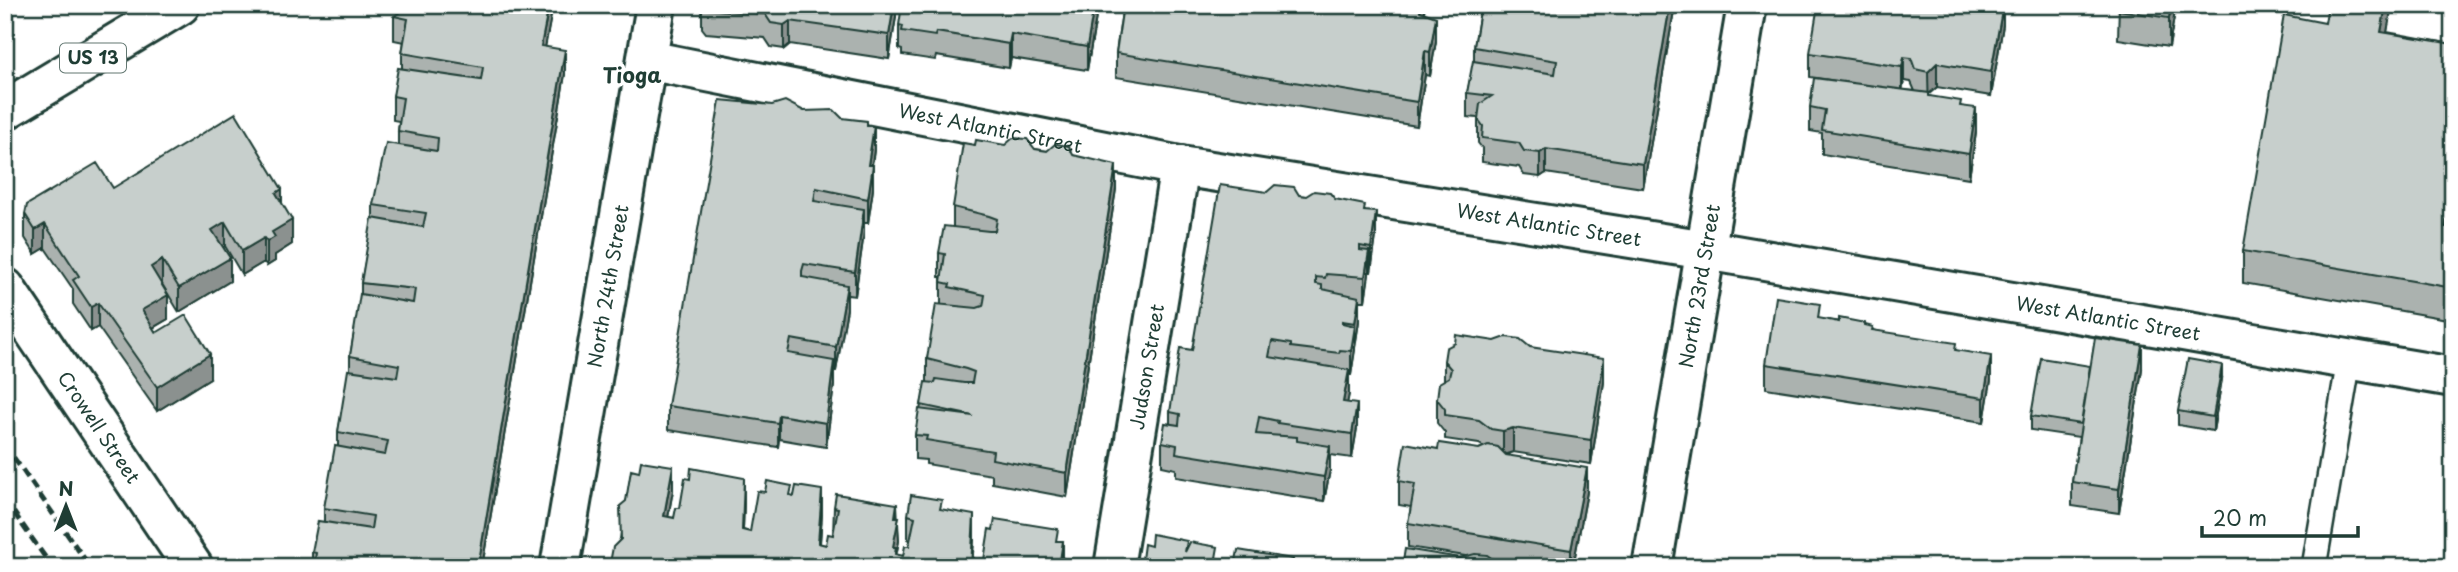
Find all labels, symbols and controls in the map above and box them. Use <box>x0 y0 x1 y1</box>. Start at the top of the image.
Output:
road number: US 13 <box>60 44 126 72</box>
district label: Tioga <box>603 58 661 90</box>
street label: West Atlantic Street <box>896 95 1085 159</box>
street label: West Atlantic Street <box>1455 195 1644 252</box>
street label: North 24th Street <box>579 202 635 369</box>
street label: North 23rd Street <box>1671 202 1726 370</box>
street label: West Atlantic Street <box>2014 288 2203 347</box>
street label: Judson Street <box>1122 301 1170 431</box>
street label: Crowell Street <box>52 365 148 489</box>
north arrow <box>32 470 102 540</box>
text: N <box>58 474 74 502</box>
scale bar <box>2202 495 2358 539</box>
text: 20 m <box>2213 501 2267 533</box>

